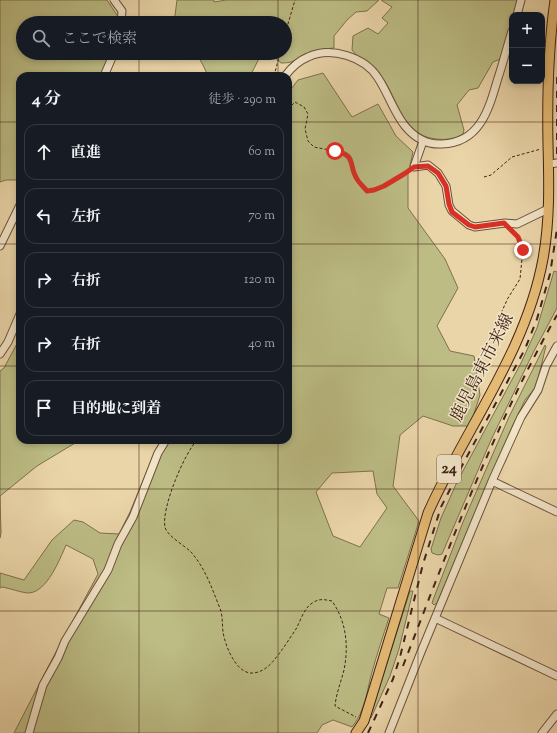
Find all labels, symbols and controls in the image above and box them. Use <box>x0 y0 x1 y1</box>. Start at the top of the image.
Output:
map controls <box>509 12 545 84</box>
button: + <box>509 12 545 48</box>
search box <box>16 16 292 60</box>
icon: search <box>30 27 52 49</box>
text: ここで検索 <box>62 29 137 50</box>
button: − <box>509 48 545 84</box>
text: 4 分 <box>32 88 61 112</box>
text: 徒歩 · 290 m <box>208 91 276 109</box>
icon: ahead <box>33 141 55 163</box>
route start <box>326 142 344 160</box>
text: 直進 <box>71 143 101 164</box>
text: 60 m <box>248 143 275 161</box>
icon: left <box>33 205 55 227</box>
text: 左折 <box>71 207 101 228</box>
text: 70 m <box>248 207 275 225</box>
route end <box>514 241 532 259</box>
icon: right <box>33 269 55 291</box>
text: 右折 <box>71 271 101 292</box>
text: 120 m <box>244 271 275 289</box>
street label: 鹿児島東市来線 <box>445 310 521 426</box>
icon: right <box>33 333 55 355</box>
text: 右折 <box>71 335 101 356</box>
text: 40 m <box>248 335 275 353</box>
icon: arrive <box>33 397 55 419</box>
text: 目的地に到着 <box>71 399 161 420</box>
road number: 24 <box>437 455 461 483</box>

